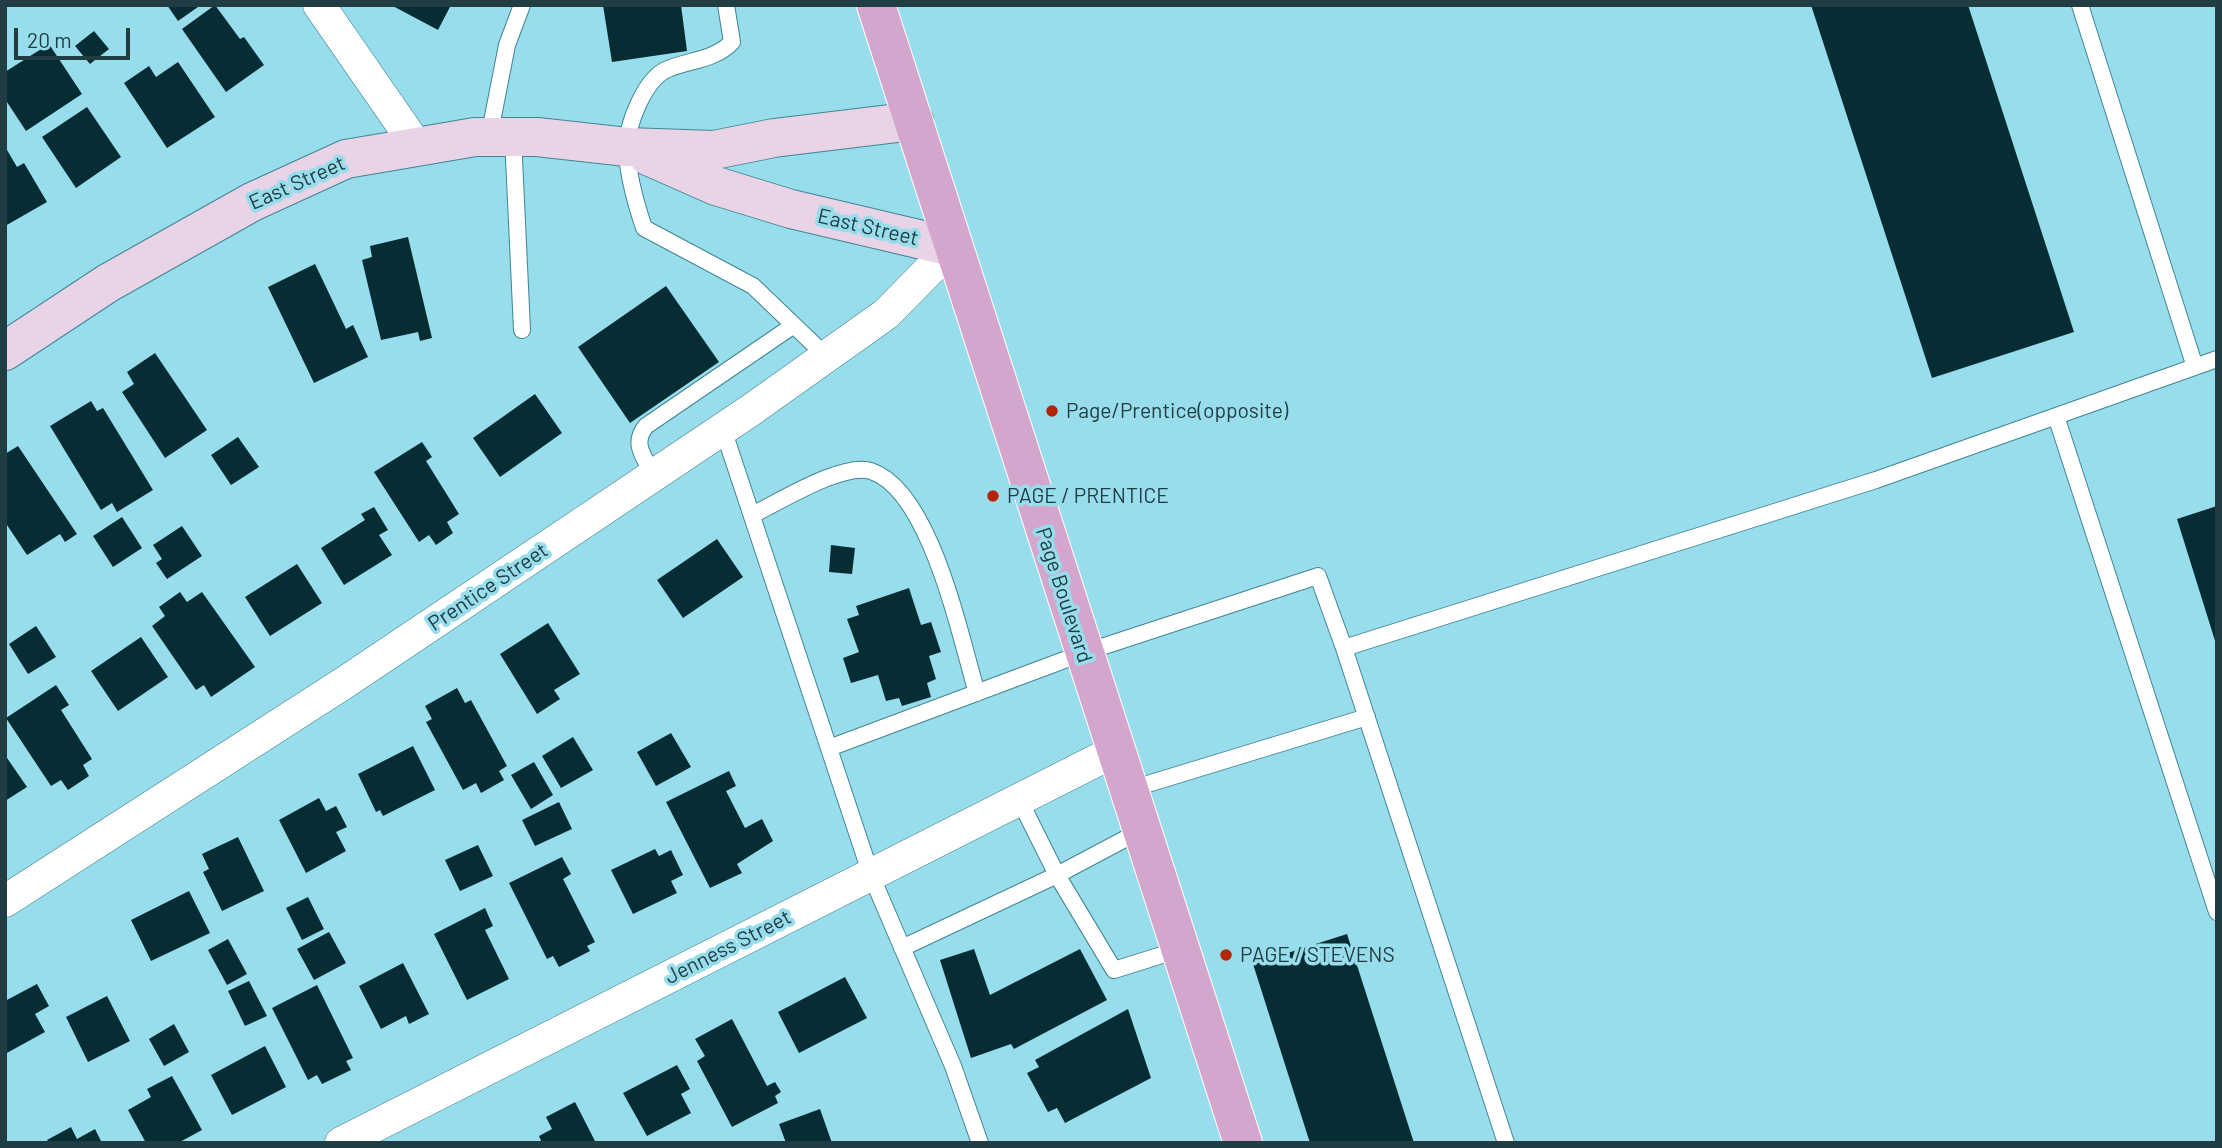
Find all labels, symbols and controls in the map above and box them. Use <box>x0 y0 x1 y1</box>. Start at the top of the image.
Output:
scale bar <box>18 14 133 58</box>
text: 20 m <box>27 27 72 52</box>
street label: East Street <box>245 151 349 215</box>
street label: East Street <box>815 203 921 251</box>
place label: Page/Prentice(opposite) <box>1066 398 1288 424</box>
marker: Page/Prentice(opposite) <box>1044 403 1060 419</box>
place label: PAGE / PRENTICE <box>1007 483 1169 509</box>
marker: PAGE / PRENTICE <box>985 488 1001 504</box>
street label: Page Boulevard <box>1030 524 1098 666</box>
street label: Prentice Street <box>423 538 553 636</box>
street label: Jenness Street <box>661 904 795 990</box>
place label: PAGE / STEVENS <box>1240 942 1395 968</box>
marker: PAGE / STEVENS <box>1218 947 1234 963</box>

